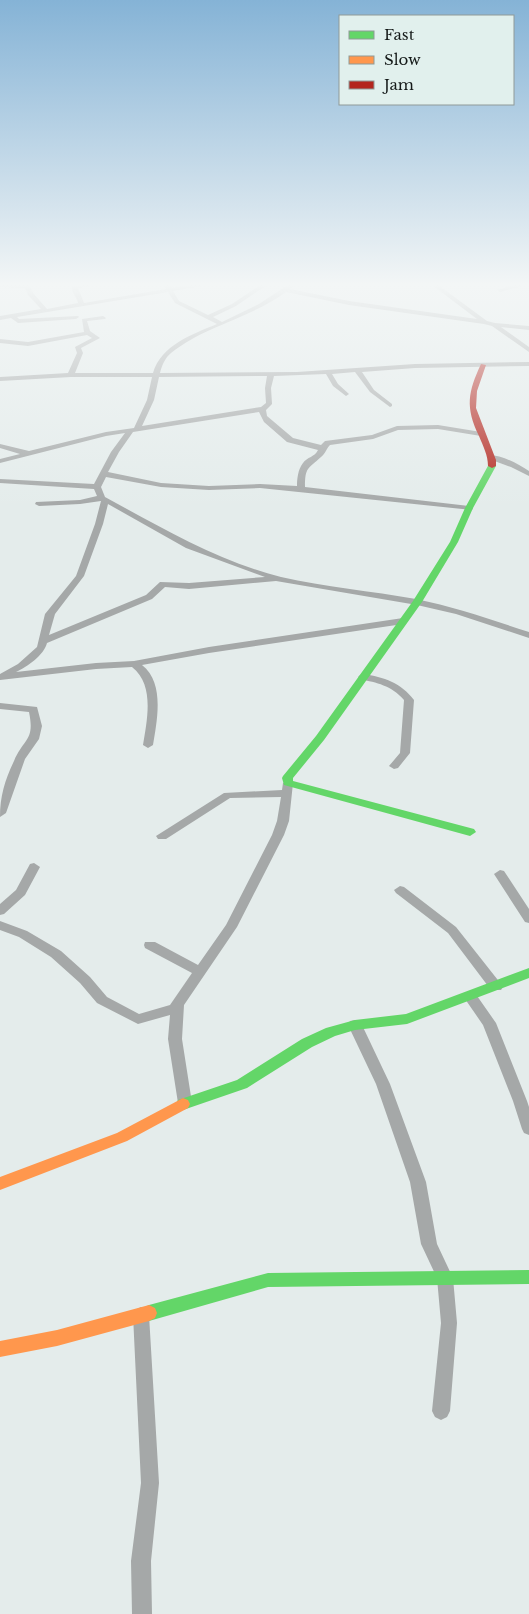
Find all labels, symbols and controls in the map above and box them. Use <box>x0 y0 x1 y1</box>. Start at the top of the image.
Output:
legend <box>339 15 514 105</box>
text: Fast <box>384 25 415 44</box>
text: Slow <box>384 50 421 69</box>
text: Jam <box>382 75 414 94</box>

